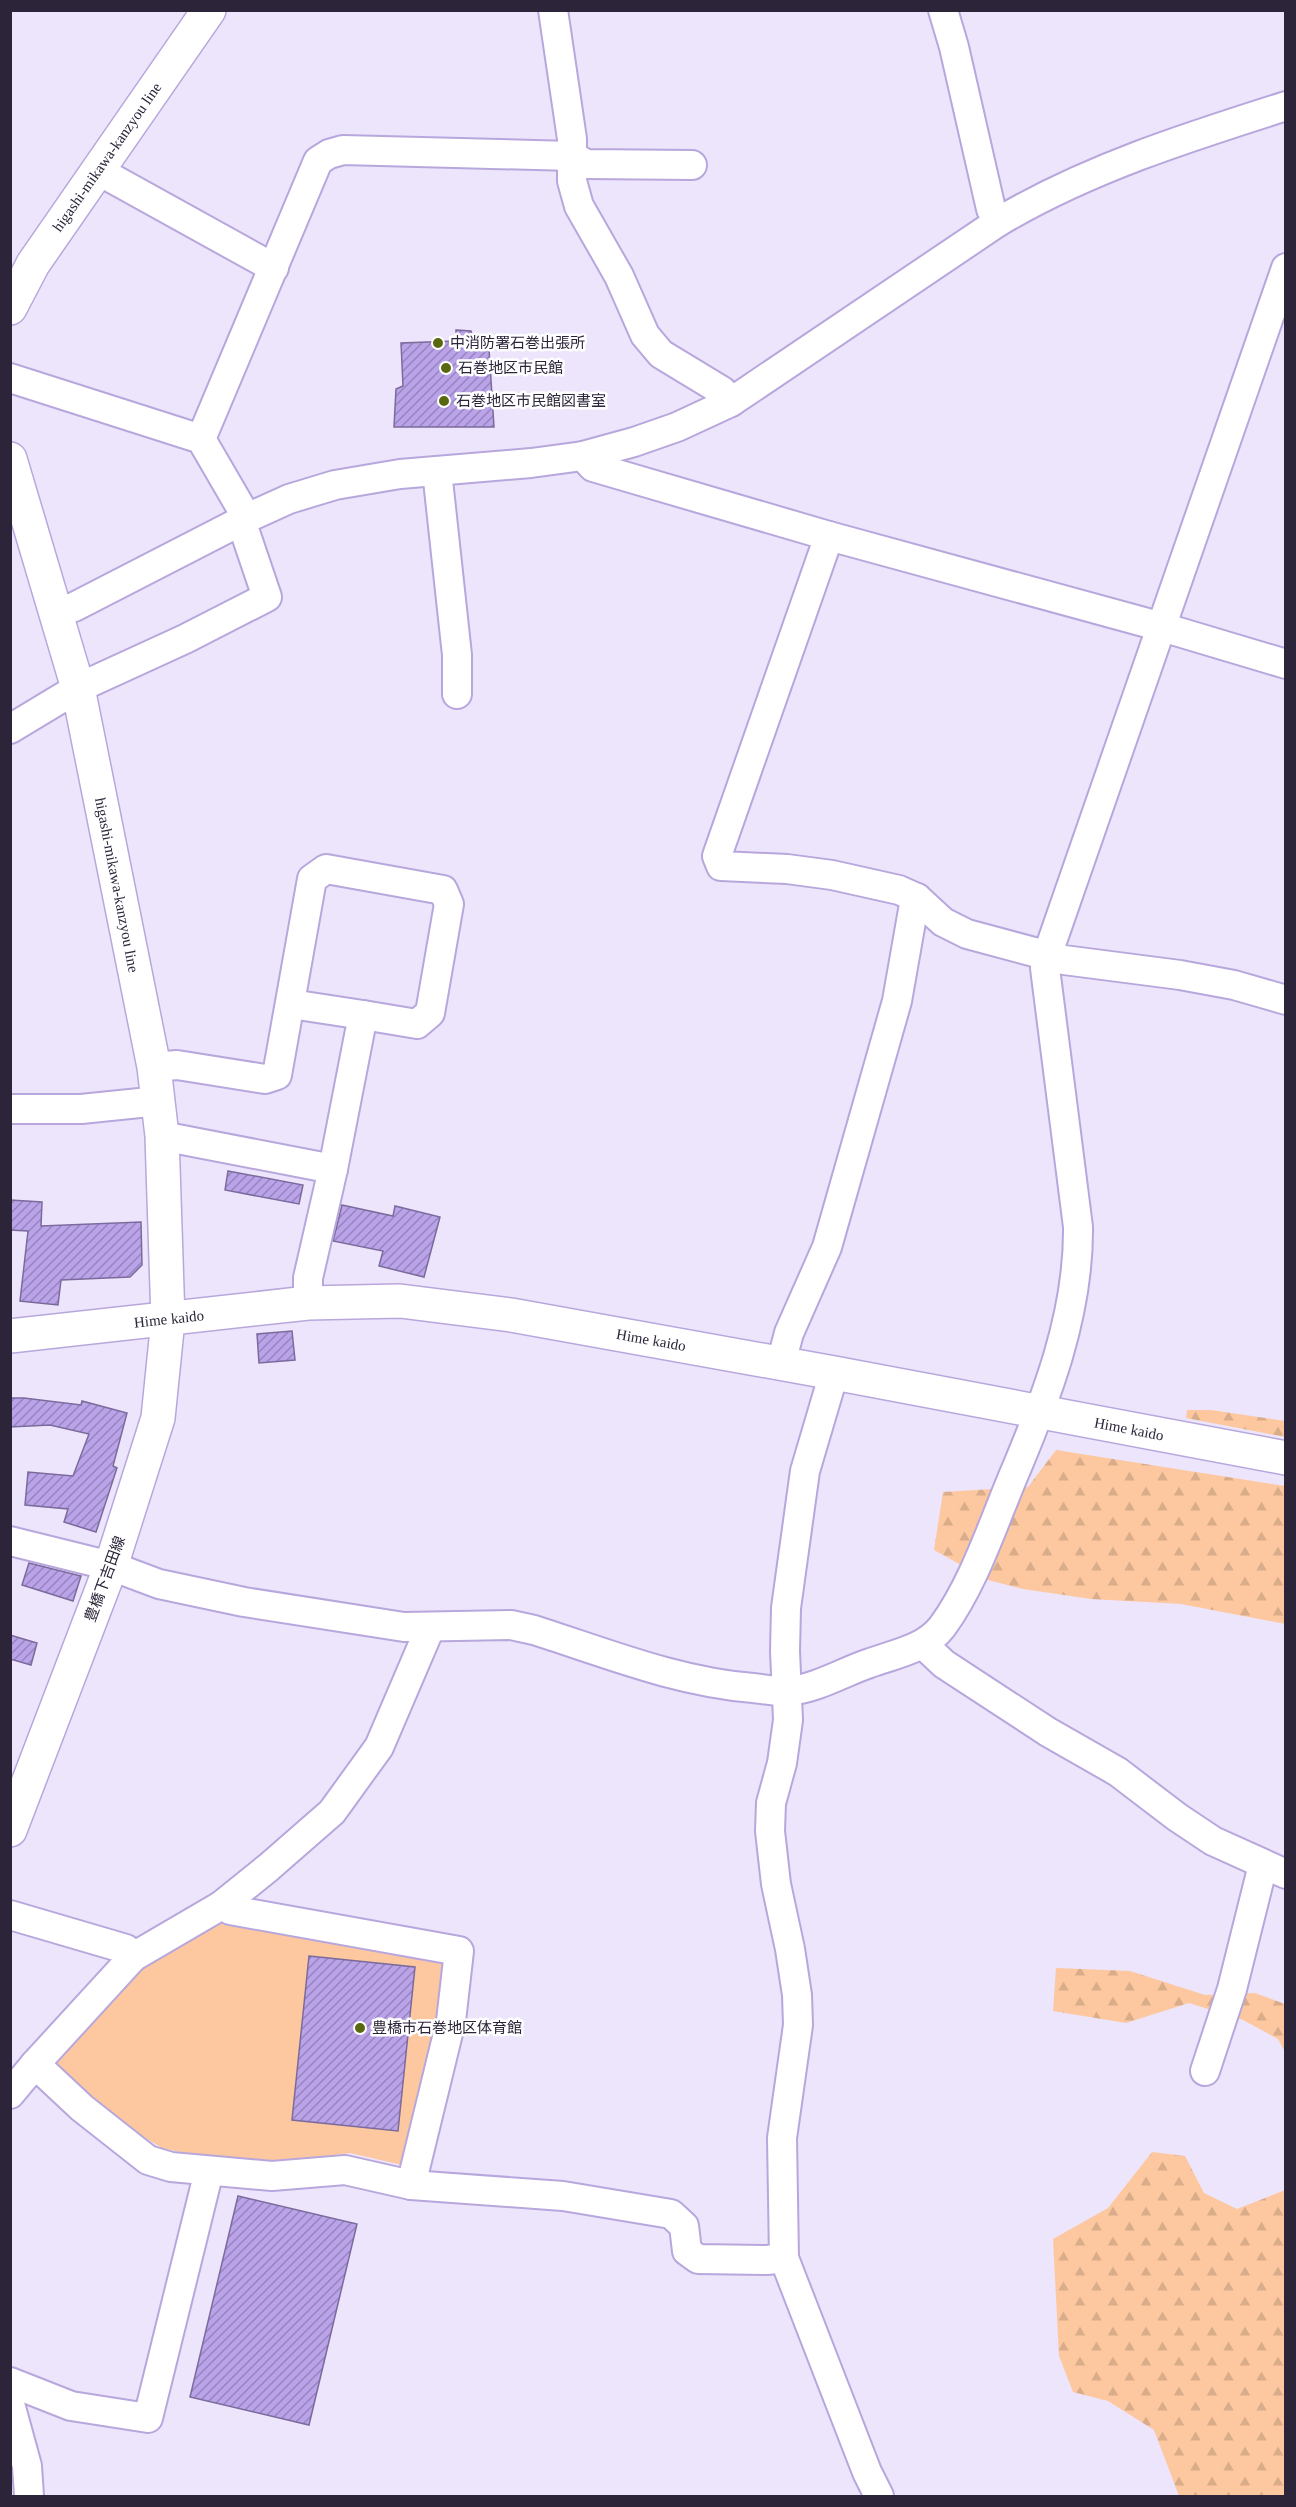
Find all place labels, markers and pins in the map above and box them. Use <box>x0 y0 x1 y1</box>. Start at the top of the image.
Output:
place label: 中消防署石巻出張所 <box>450 335 585 351</box>
marker: 中消防署石巻出張所 <box>431 336 445 350</box>
place label: 石巻地区市民館 <box>458 360 563 376</box>
marker: 石巻地区市民館 <box>439 361 453 375</box>
place label: 石巻地区市民館図書室 <box>456 393 606 409</box>
marker: 石巻地区市民館図書室 <box>437 394 451 408</box>
place label: 豊橋市石巻地区体育館 <box>372 2020 522 2036</box>
marker: 豊橋市石巻地区体育館 <box>353 2021 367 2035</box>

